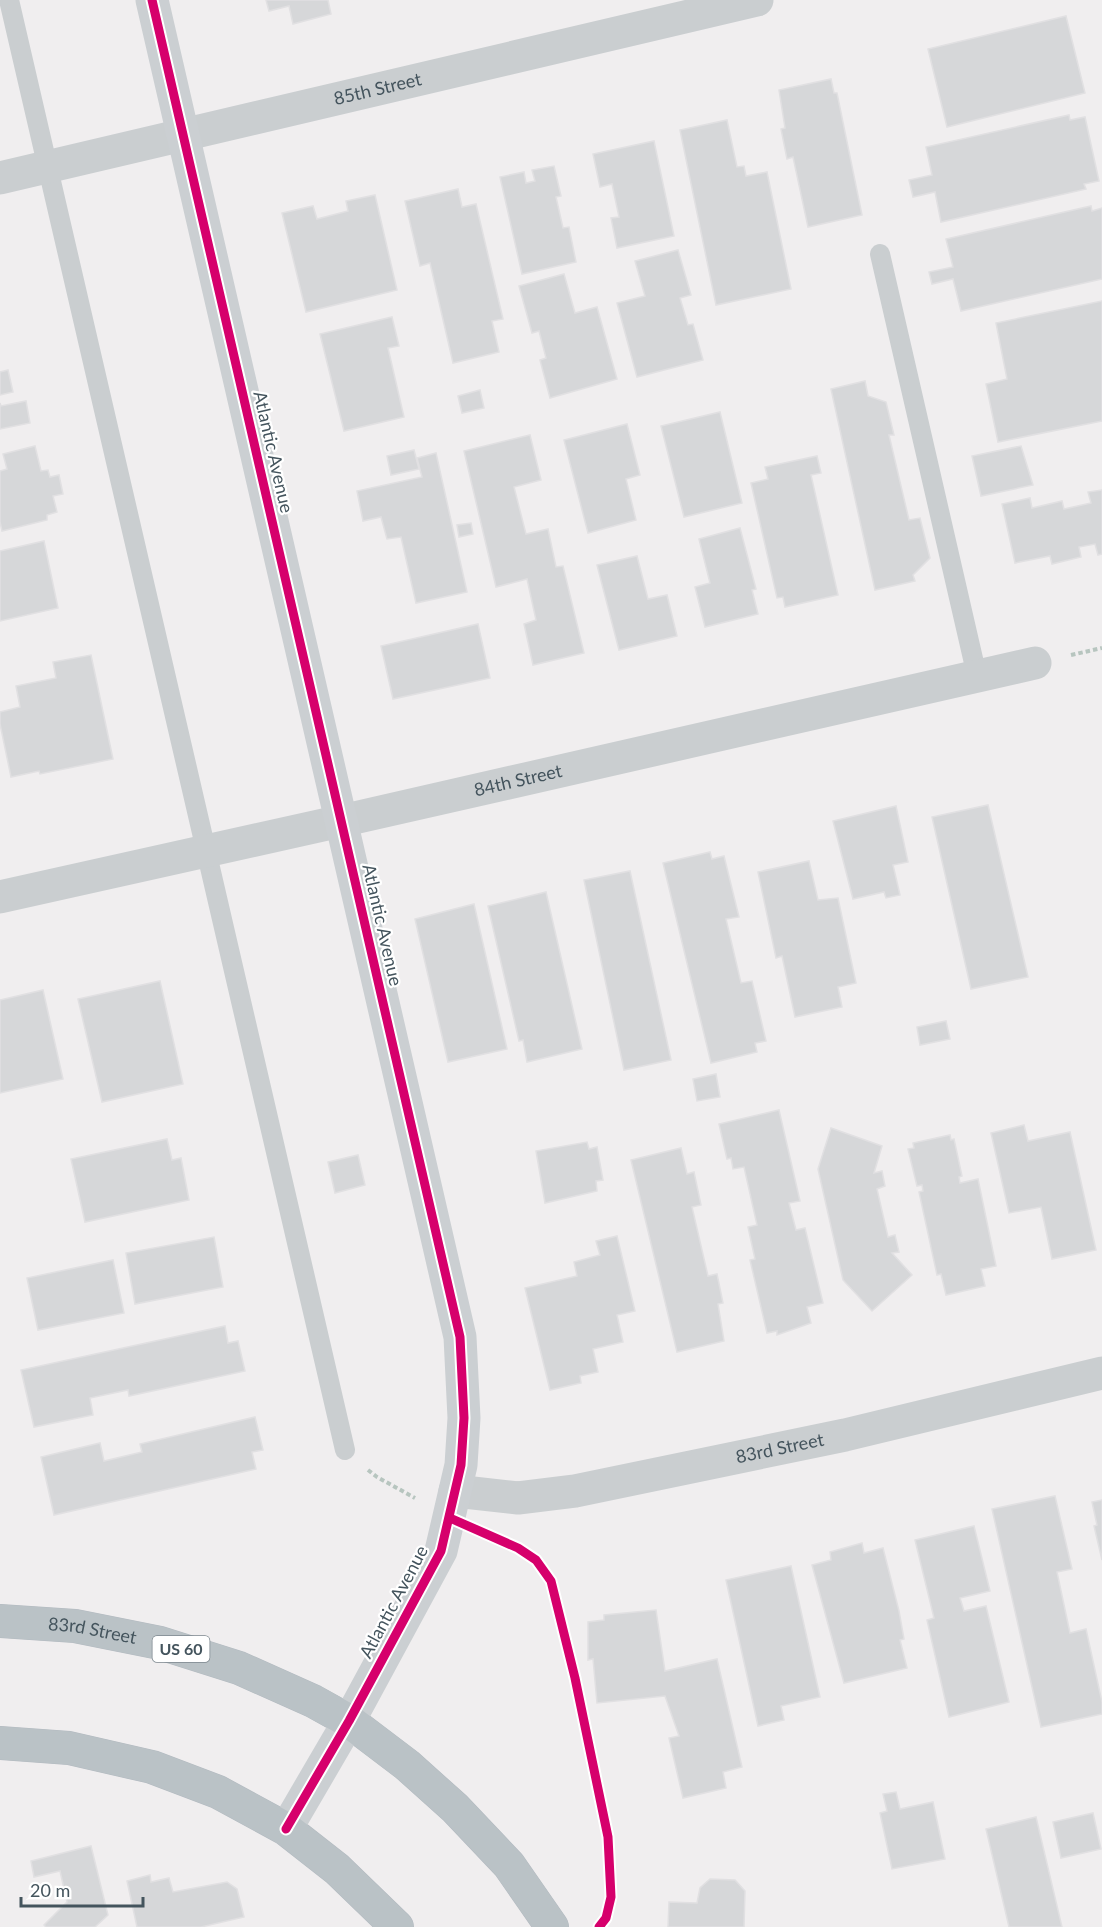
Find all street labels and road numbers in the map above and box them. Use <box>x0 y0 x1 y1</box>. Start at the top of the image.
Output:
street label: 85th Street <box>331 67 424 109</box>
street label: Atlantic Avenue <box>249 389 299 515</box>
street label: 84th Street <box>472 759 564 800</box>
street label: Atlantic Avenue <box>358 862 408 988</box>
street label: 83rd Street <box>734 1428 826 1467</box>
street label: Atlantic Avenue <box>354 1541 432 1662</box>
street label: 83rd Street <box>48 1612 139 1648</box>
road number: US 60 <box>152 1636 210 1662</box>

